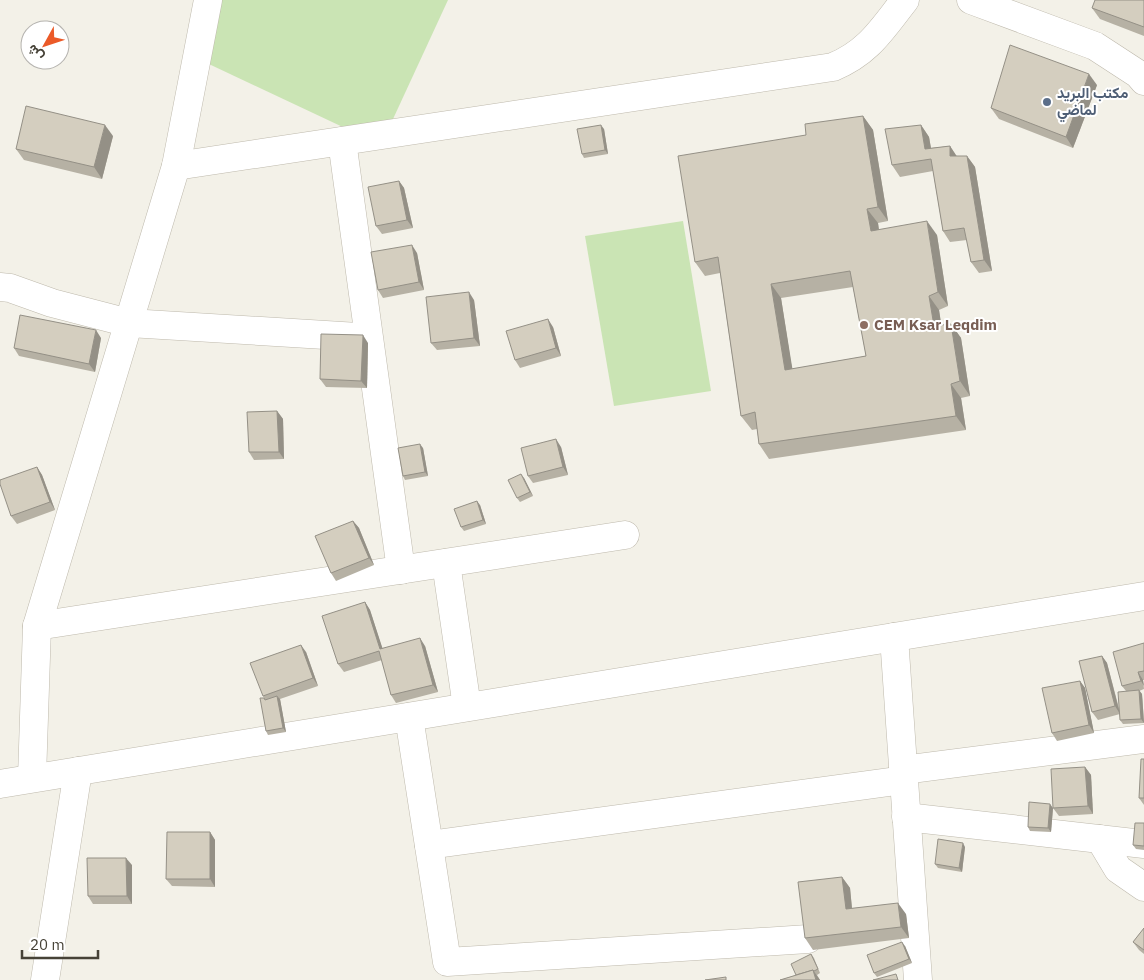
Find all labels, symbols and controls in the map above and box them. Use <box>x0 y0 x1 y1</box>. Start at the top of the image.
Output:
north arrow <box>20 20 70 70</box>
text: ش <box>23 41 47 66</box>
place label: مكتب البريد لماضي <box>1057 83 1128 123</box>
marker: مكتب البريد لماضي <box>1041 96 1053 108</box>
place label: CEM Ksar Leqdim <box>874 315 997 334</box>
marker: CEM Ksar Leqdim <box>858 319 870 331</box>
scale bar <box>22 928 99 960</box>
text: 20 m <box>30 935 65 954</box>

